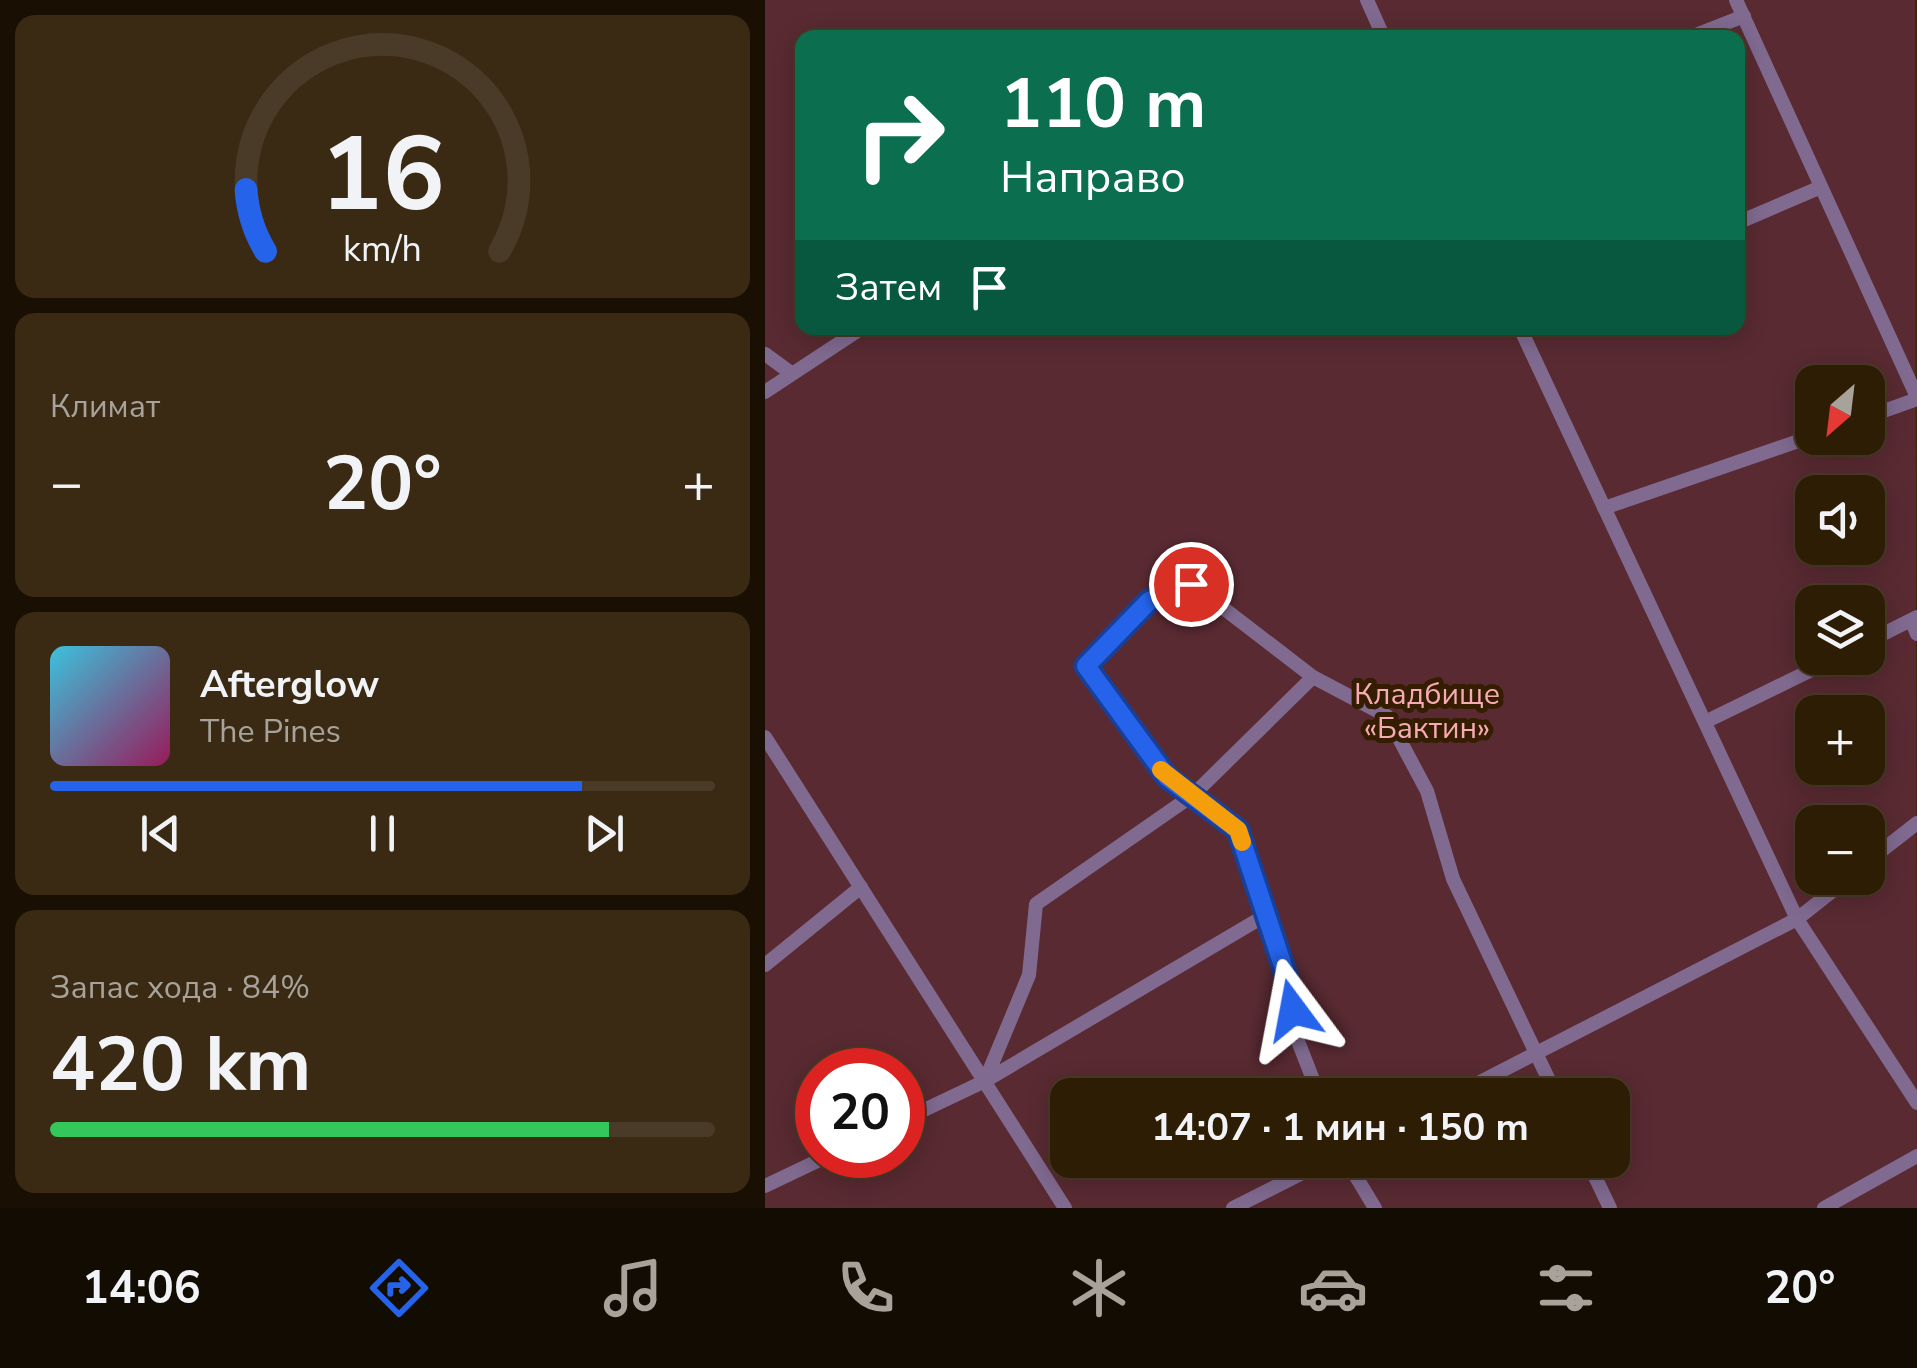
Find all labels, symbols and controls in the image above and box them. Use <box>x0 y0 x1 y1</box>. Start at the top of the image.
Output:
text: 110 m <box>1000 56 1206 152</box>
icon: right <box>835 70 965 200</box>
text: 16 <box>320 104 445 246</box>
text: Направо <box>1000 147 1186 208</box>
text: km/h <box>343 225 422 274</box>
icon: arrive <box>962 260 1017 315</box>
text: Затем <box>835 262 942 313</box>
north arrow <box>1795 365 1885 455</box>
map controls <box>1795 365 1885 895</box>
text: Климат <box>50 385 160 428</box>
text: 20° <box>323 433 442 535</box>
text: − <box>50 446 83 521</box>
text: + <box>682 446 715 521</box>
button: sound <box>1795 475 1885 565</box>
pin <box>1149 542 1234 627</box>
icon: arrive <box>1164 557 1219 612</box>
button: layers <box>1795 585 1885 675</box>
text: Afterglow <box>200 659 379 710</box>
park label: Кладбище «Бактин» <box>1354 674 1500 749</box>
button: + <box>1795 695 1885 785</box>
text: The Pines <box>200 710 341 753</box>
button: − <box>1795 805 1885 895</box>
icon: previous <box>133 806 188 861</box>
icon: pause <box>355 806 410 861</box>
icon: next <box>577 806 632 861</box>
position arrow <box>1241 958 1345 1062</box>
text: Запас хода · 84% <box>50 966 310 1009</box>
text: 420 km <box>50 1014 311 1116</box>
speed limit sign: 20 <box>795 1048 925 1178</box>
text: 14:07 · 1 мин · 150 m <box>1151 1102 1529 1153</box>
icon: directions <box>364 1253 434 1323</box>
icon: music <box>598 1253 668 1323</box>
icon: phone <box>831 1253 901 1323</box>
icon: climate <box>1064 1253 1134 1323</box>
icon: car <box>1298 1253 1368 1323</box>
icon: filters <box>1531 1253 1601 1323</box>
text: 14:06 <box>82 1258 201 1319</box>
text: 20° <box>1764 1258 1835 1319</box>

